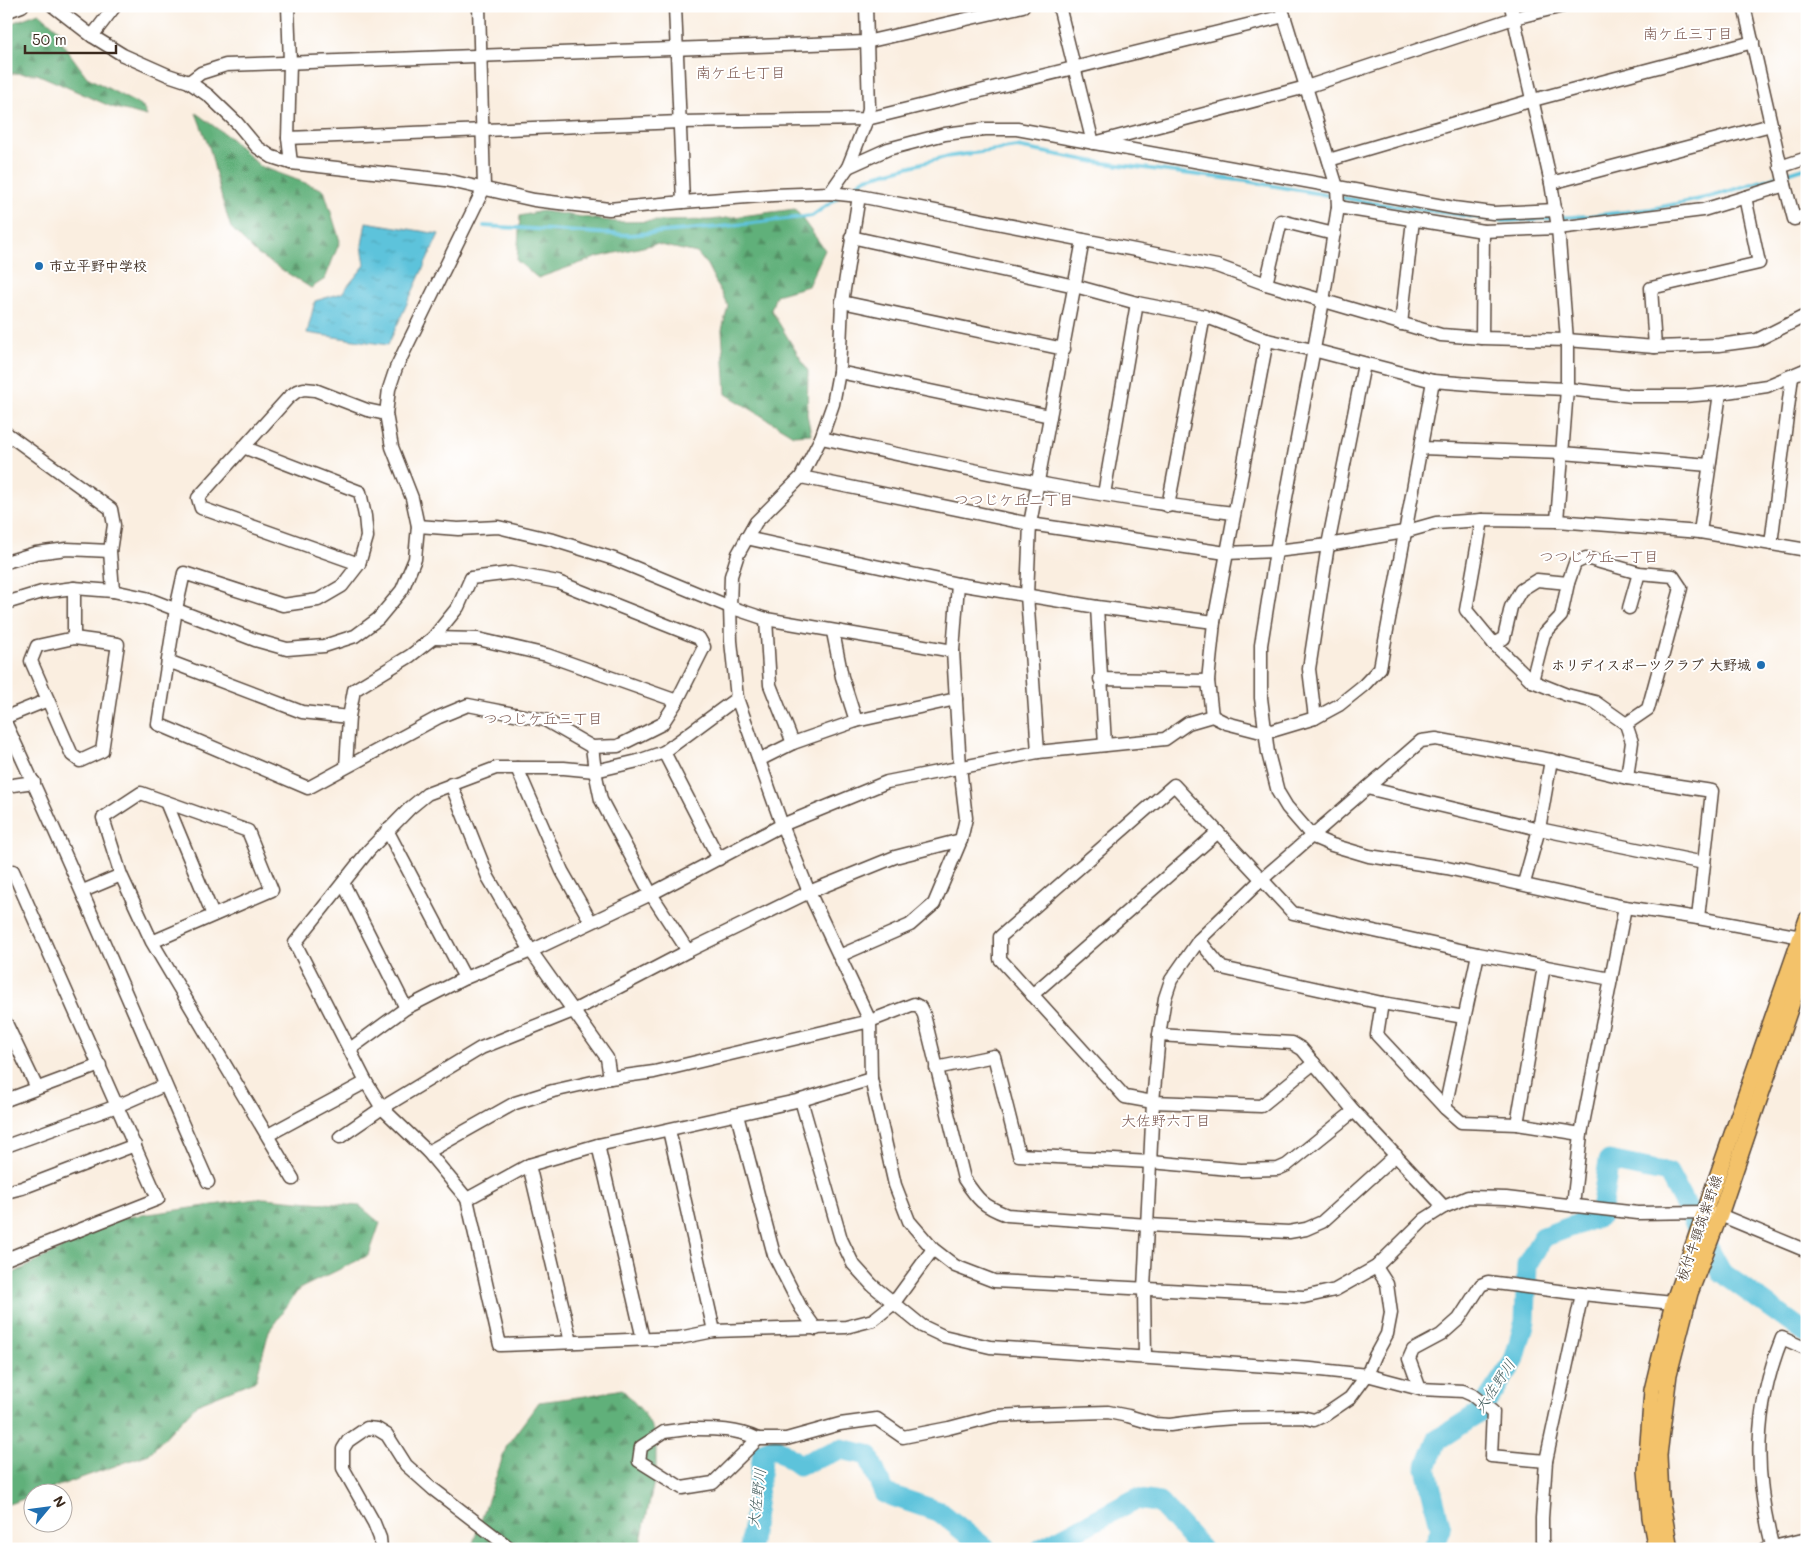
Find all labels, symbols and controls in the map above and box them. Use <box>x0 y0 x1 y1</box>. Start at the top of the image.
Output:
scale bar <box>25 22 116 54</box>
district label: 南ケ丘三丁目 <box>1643 23 1733 43</box>
text: 50 m <box>32 29 67 49</box>
district label: 南ケ丘七丁目 <box>696 62 786 82</box>
place label: 市立平野中学校 <box>49 256 147 275</box>
marker: 市立平野中学校 <box>33 260 45 272</box>
district label: つつじケ丘二丁目 <box>954 489 1074 509</box>
district label: つつじケ丘一丁目 <box>1539 546 1659 566</box>
place label: ホリデイスポーツクラブ 大野城 <box>1551 655 1751 674</box>
marker: ホリデイスポーツクラブ 大野城 <box>1755 659 1767 671</box>
district label: つつじケ丘三丁目 <box>483 708 603 728</box>
district label: 大佐野六丁目 <box>1121 1110 1211 1130</box>
street label: 板付牛頸筑紫野線 <box>1671 1172 1726 1284</box>
water label: 大佐野川 <box>1469 1355 1519 1416</box>
water label: 大佐野川 <box>742 1467 770 1529</box>
north arrow <box>22 1482 72 1532</box>
text: N <box>49 1492 71 1511</box>

